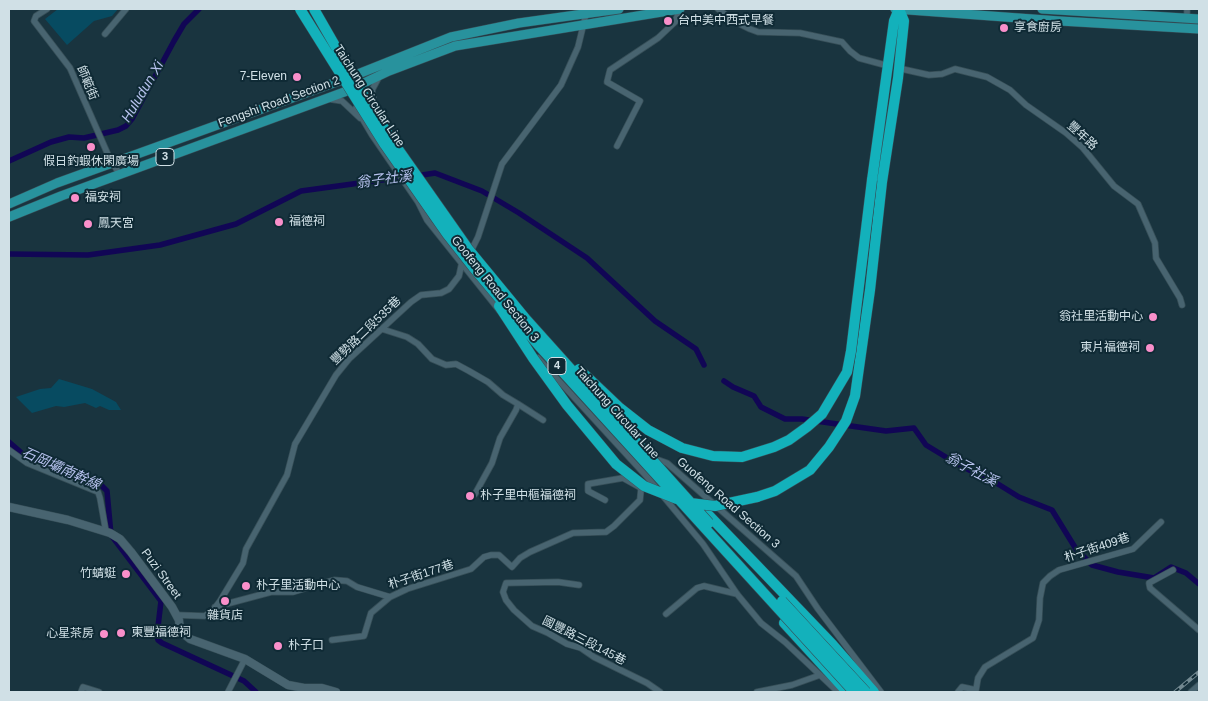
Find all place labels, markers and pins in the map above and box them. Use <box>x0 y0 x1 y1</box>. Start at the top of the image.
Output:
place label: 台中美中西式早餐 <box>678 14 774 28</box>
marker: 台中美中西式早餐 <box>662 15 674 27</box>
place label: 享食廚房 <box>1014 21 1062 35</box>
marker: 享食廚房 <box>998 22 1010 34</box>
place label: 7-Eleven <box>240 70 287 84</box>
marker: 7-Eleven <box>291 71 303 83</box>
marker: 假日釣蝦休閑廣場 <box>85 141 97 153</box>
place label: 假日釣蝦休閑廣場 <box>43 155 139 169</box>
place label: 福安祠 <box>85 191 121 205</box>
marker: 福安祠 <box>69 192 81 204</box>
place label: 福德祠 <box>289 215 325 229</box>
marker: 福德祠 <box>273 216 285 228</box>
place label: 鳳天宮 <box>98 217 134 231</box>
marker: 鳳天宮 <box>82 218 94 230</box>
place label: 翁社里活動中心 <box>1059 310 1143 324</box>
marker: 翁社里活動中心 <box>1147 311 1159 323</box>
place label: 東片福德祠 <box>1080 341 1140 355</box>
marker: 東片福德祠 <box>1144 342 1156 354</box>
place label: 朴子里中樞福德祠 <box>480 489 576 503</box>
marker: 朴子里中樞福德祠 <box>464 490 476 502</box>
place label: 竹蜻蜓 <box>80 567 116 581</box>
marker: 竹蜻蜓 <box>120 568 132 580</box>
place label: 朴子里活動中心 <box>256 579 340 593</box>
marker: 朴子里活動中心 <box>240 580 252 592</box>
marker: 雜貨店 <box>219 595 231 607</box>
place label: 雜貨店 <box>207 609 243 623</box>
place label: 東豐福德祠 <box>131 626 191 640</box>
place label: 心星茶房 <box>46 627 94 641</box>
marker: 東豐福德祠 <box>115 627 127 639</box>
marker: 心星茶房 <box>98 628 110 640</box>
place label: 朴子口 <box>288 639 324 653</box>
marker: 朴子口 <box>272 640 284 652</box>

